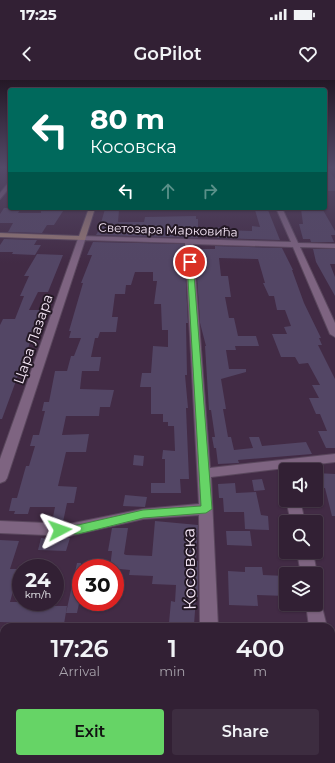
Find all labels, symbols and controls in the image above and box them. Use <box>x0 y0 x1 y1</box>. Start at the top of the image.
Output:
text: 17:25 <box>20 5 57 24</box>
icon: back <box>16 43 38 65</box>
text: GoPilot <box>133 43 202 65</box>
icon: heart <box>297 43 319 65</box>
text: 80 m <box>90 102 165 136</box>
icon: left <box>24 104 76 156</box>
text: Косовска <box>90 136 177 158</box>
icon: left <box>115 180 137 202</box>
icon: ahead <box>157 180 179 202</box>
icon: right <box>199 180 221 202</box>
street label: Светозара Марковића <box>98 220 238 239</box>
pin <box>173 245 207 279</box>
icon: arrive <box>179 251 201 273</box>
street label: Цара Лазара <box>9 292 57 386</box>
map controls <box>279 463 323 611</box>
button: sound <box>279 463 323 507</box>
position arrow <box>39 509 81 551</box>
button: search <box>279 515 323 559</box>
street label: Косовска <box>178 528 200 610</box>
speed limit sign: 30 <box>72 559 124 611</box>
button: layers <box>279 567 323 611</box>
text: 24 <box>25 568 51 592</box>
text: km/h <box>25 588 51 601</box>
text: 17:26 <box>51 634 109 663</box>
text: 1 <box>168 634 177 663</box>
text: 400 <box>236 634 284 663</box>
text: Arrival <box>59 663 100 679</box>
text: min <box>159 663 185 679</box>
text: m <box>253 663 267 679</box>
button: Exit <box>16 709 164 755</box>
button: Share <box>172 709 319 755</box>

